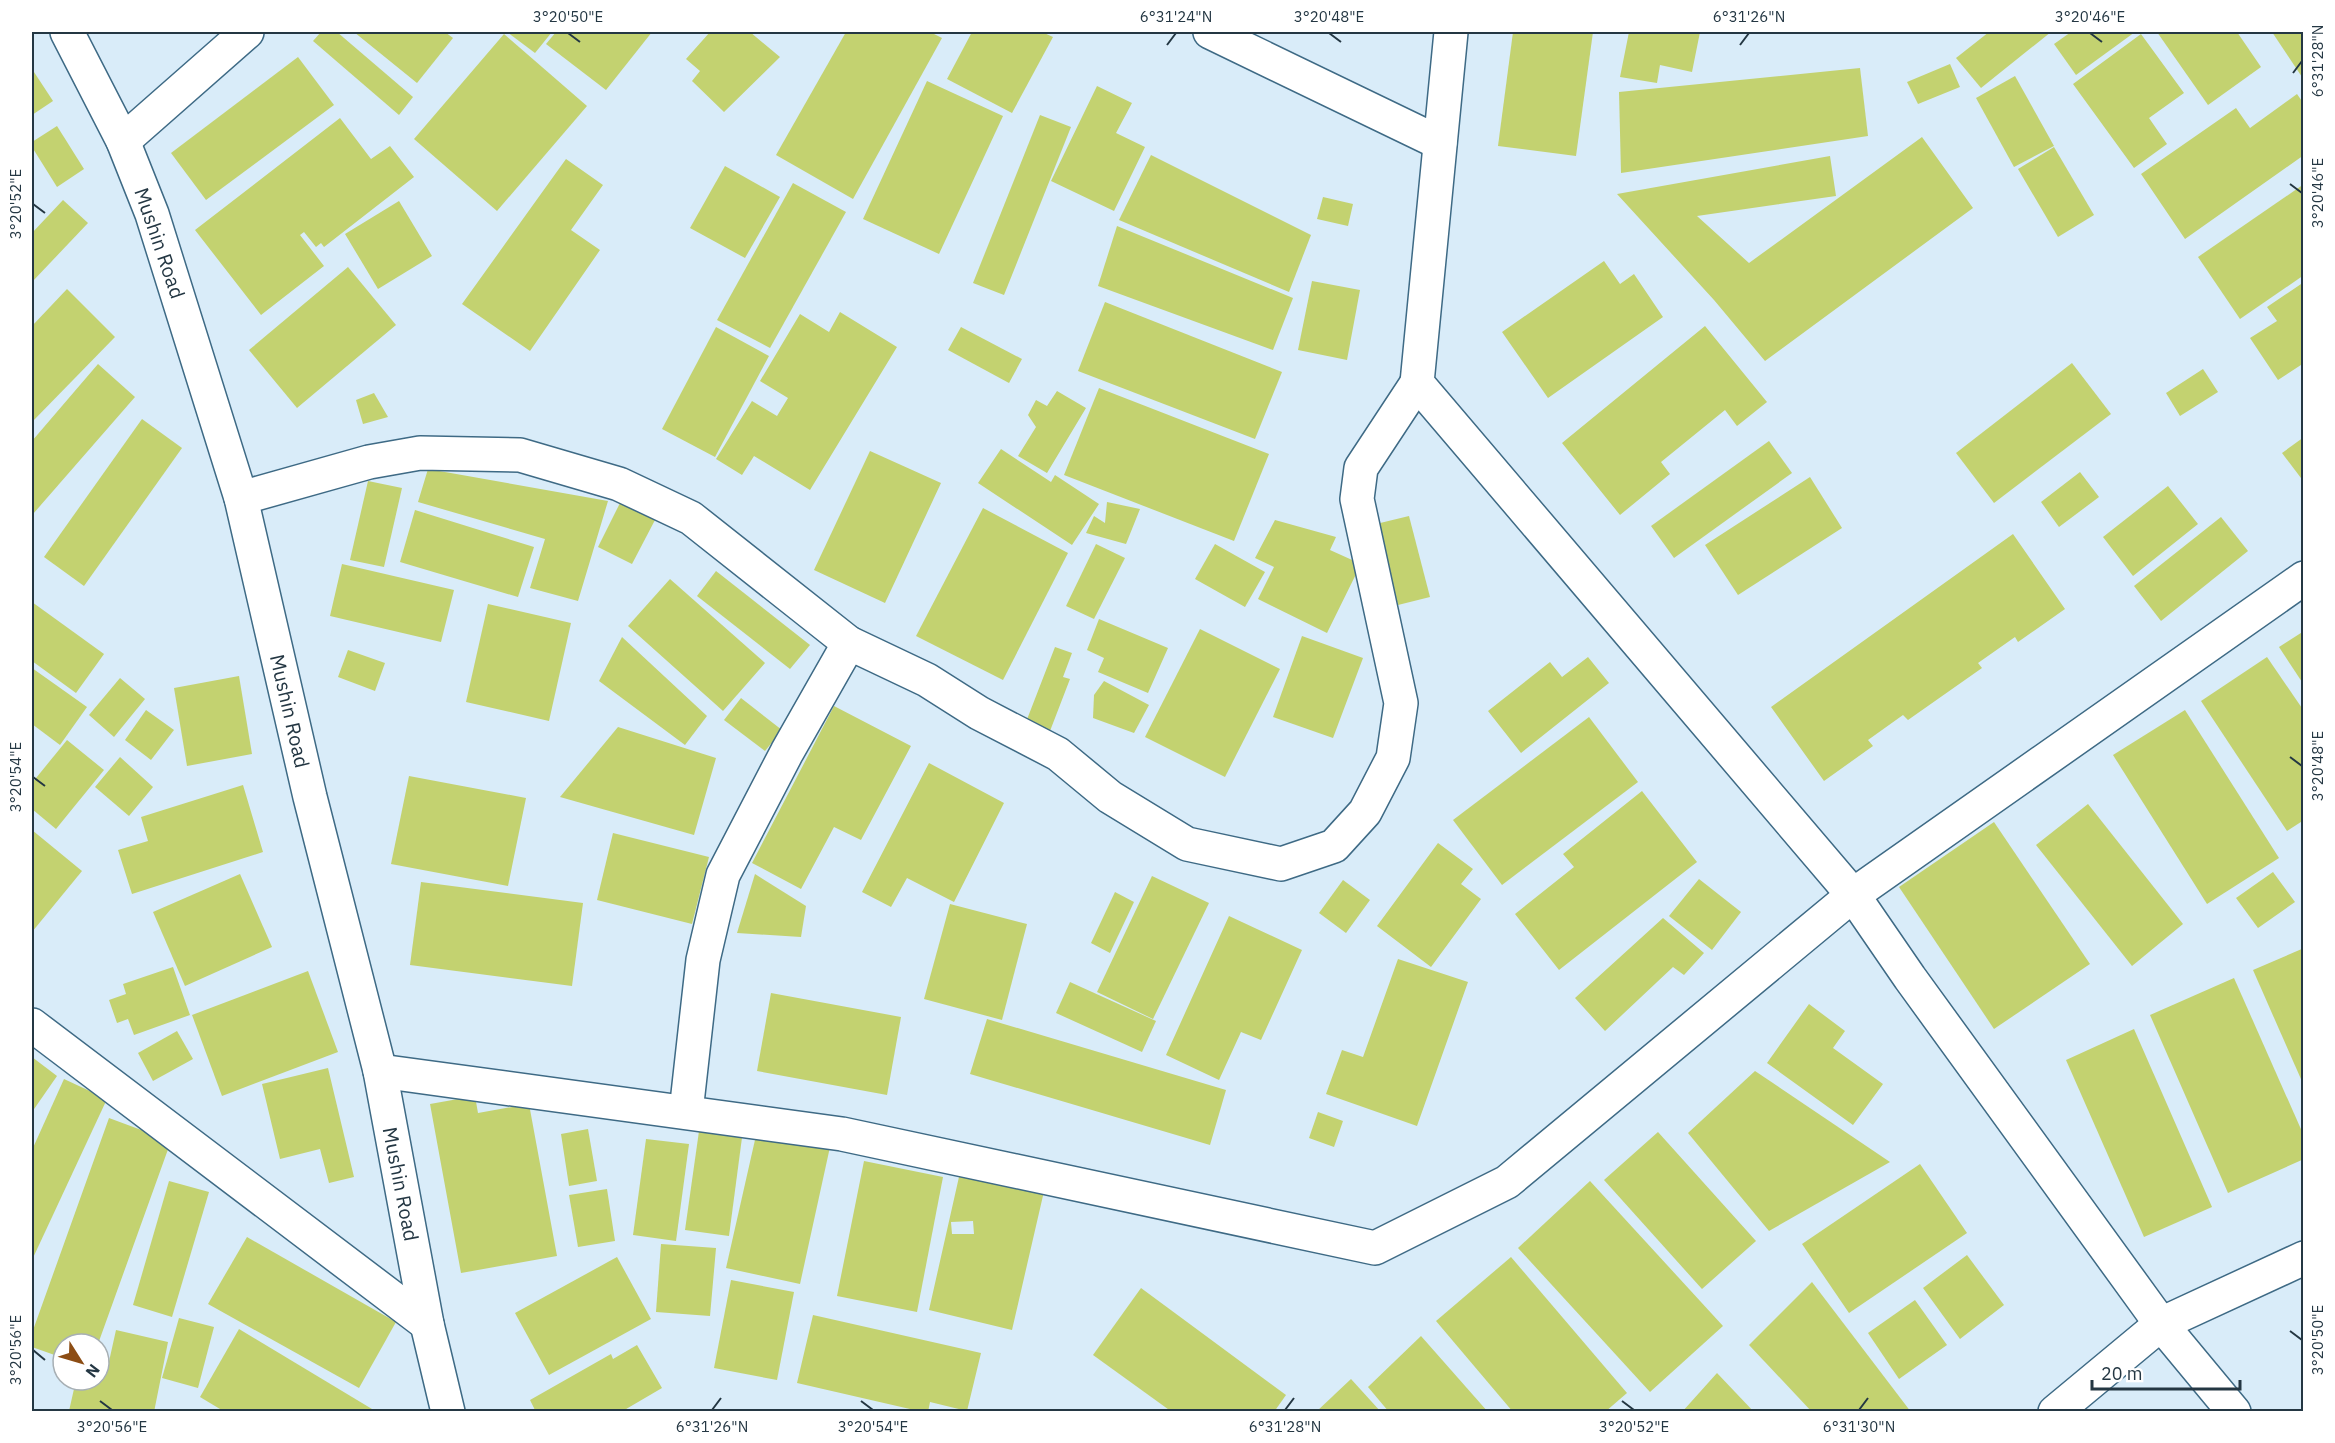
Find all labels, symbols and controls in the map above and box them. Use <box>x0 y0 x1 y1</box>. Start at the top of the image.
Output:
text: 3°20'50"E <box>533 7 603 26</box>
text: 6°31'24"N <box>1140 7 1212 26</box>
text: 3°20'48"E <box>1294 7 1364 26</box>
text: 6°31'26"N <box>1713 7 1785 26</box>
text: 3°20'46"E <box>2055 7 2125 26</box>
text: 6°31'28"N <box>2308 25 2327 97</box>
text: 3°20'46"E <box>2308 158 2327 228</box>
text: 3°20'52"E <box>6 169 25 239</box>
street label: Mushin Road <box>128 184 192 302</box>
street label: Mushin Road <box>264 652 316 770</box>
text: 3°20'48"E <box>2308 731 2327 801</box>
text: 3°20'54"E <box>6 742 25 812</box>
street label: Mushin Road <box>377 1125 425 1243</box>
text: 3°20'50"E <box>2308 1305 2327 1375</box>
text: 3°20'56"E <box>6 1315 25 1385</box>
north arrow <box>51 1332 111 1392</box>
scale bar <box>2092 1353 2240 1391</box>
text: N <box>82 1360 104 1382</box>
text: 20 m <box>2101 1362 2143 1385</box>
text: 3°20'56"E <box>77 1417 147 1436</box>
text: 6°31'26"N <box>676 1417 748 1436</box>
text: 3°20'54"E <box>838 1417 908 1436</box>
text: 6°31'28"N <box>1249 1417 1321 1436</box>
text: 3°20'52"E <box>1599 1417 1669 1436</box>
text: 6°31'30"N <box>1823 1417 1895 1436</box>

